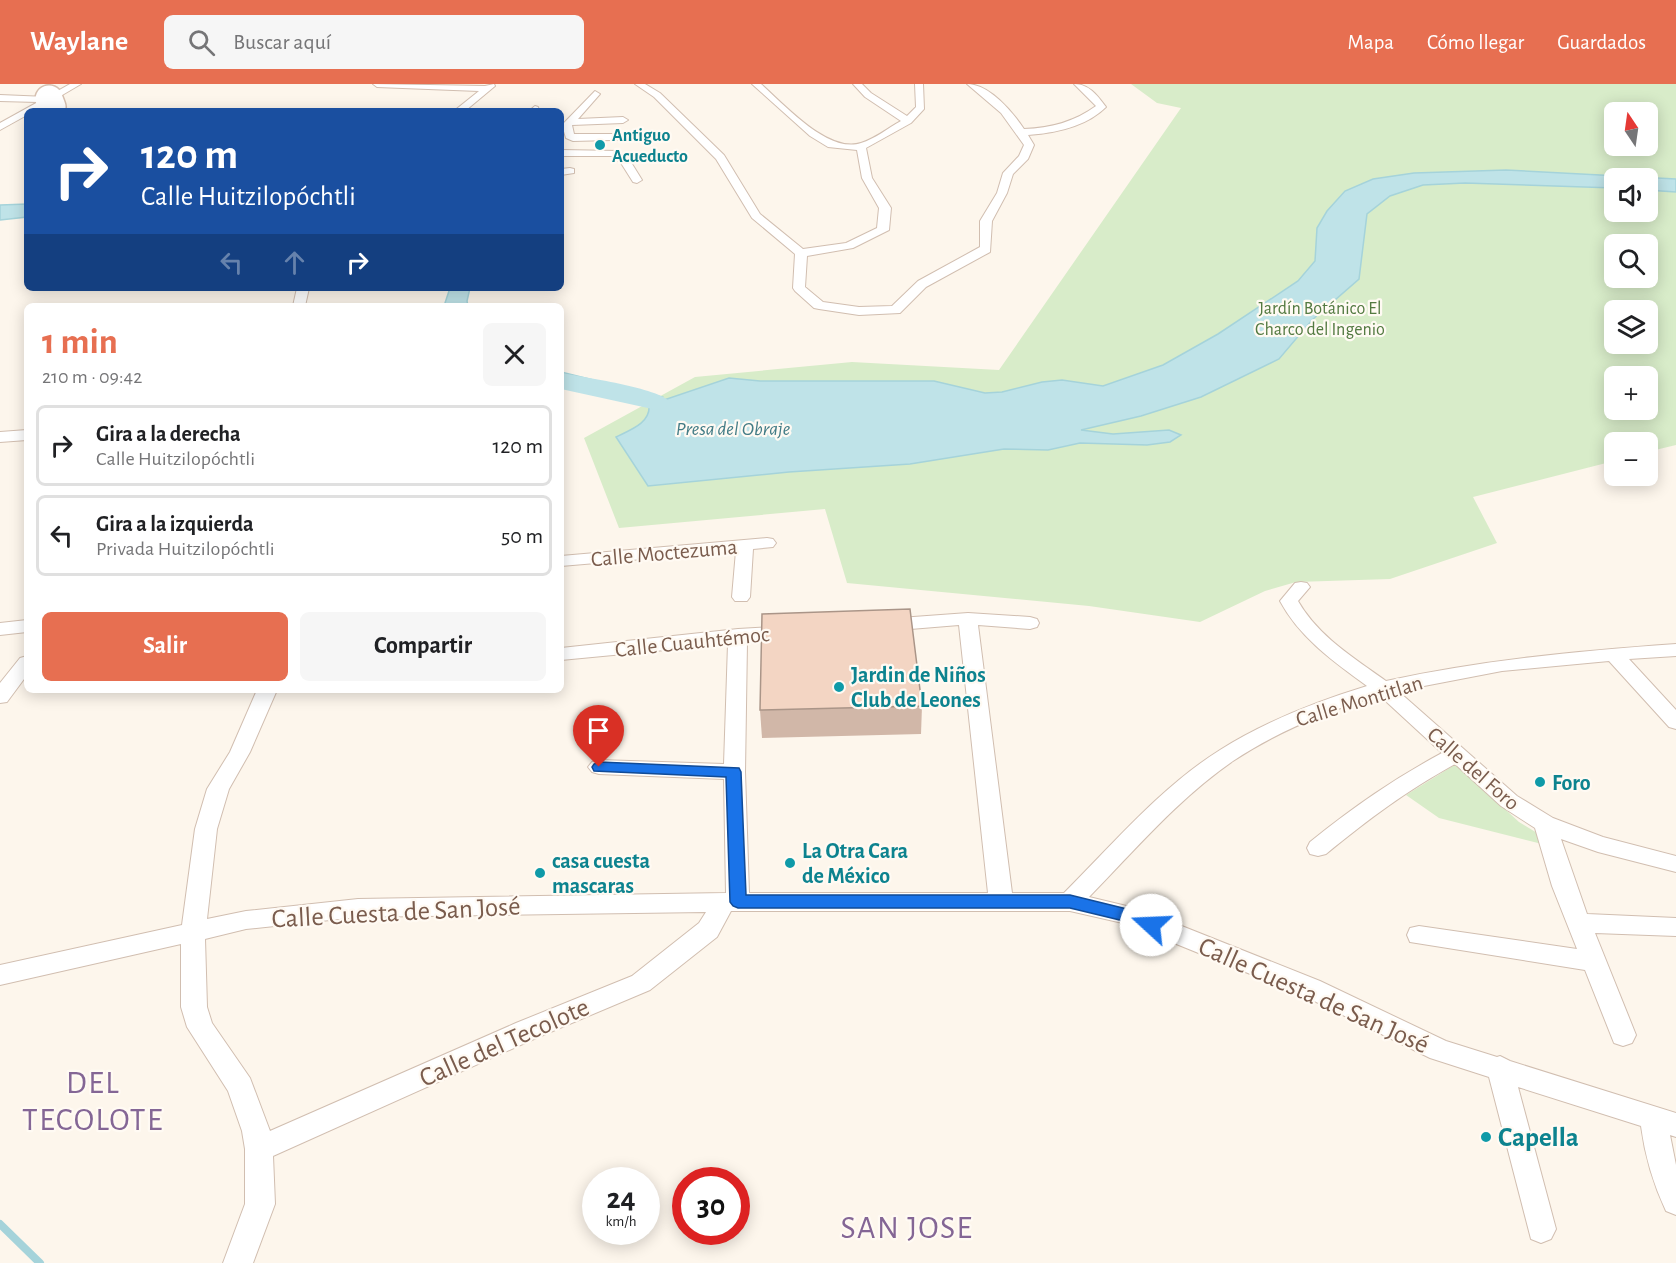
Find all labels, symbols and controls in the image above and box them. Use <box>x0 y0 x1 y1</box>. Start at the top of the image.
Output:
search box <box>164 15 584 69</box>
icon: search <box>185 26 218 59</box>
text: Waylane <box>30 28 128 56</box>
text: Buscar aquí <box>233 31 331 53</box>
text: Mapa <box>1348 32 1394 53</box>
text: Cómo llegar <box>1427 32 1524 53</box>
text: Guardados <box>1557 32 1646 53</box>
north arrow <box>1604 102 1658 156</box>
map controls <box>1604 102 1658 486</box>
place label: Antiguo Acueducto <box>612 127 688 166</box>
icon: right <box>42 132 120 210</box>
text: 120 m <box>141 134 238 176</box>
marker: Antiguo Acueducto <box>593 138 607 152</box>
button: sound <box>1604 168 1658 222</box>
text: Calle Huitzilopóchtli <box>141 183 356 210</box>
button: search <box>1604 234 1658 288</box>
icon: left <box>215 246 248 279</box>
icon: ahead <box>278 246 311 279</box>
icon: right <box>341 246 374 279</box>
park label: Jardín Botánico El Charco del Ingenio <box>1255 300 1385 339</box>
button: layers <box>1604 300 1658 354</box>
button: close <box>483 323 546 386</box>
text: 1 min <box>42 324 118 360</box>
button: + <box>1604 366 1658 420</box>
text: 210 m · 09:42 <box>42 367 142 387</box>
water label: Presa del Obraje <box>676 419 791 439</box>
text: Gira a la derecha <box>96 423 241 445</box>
icon: right <box>45 429 78 462</box>
button: − <box>1604 432 1658 486</box>
text: 120 m <box>493 435 543 457</box>
text: Calle Huitzilopóchtli <box>96 449 255 469</box>
text: Gira a la izquierda <box>96 513 254 535</box>
icon: left <box>45 519 78 552</box>
text: 50 m <box>501 525 543 547</box>
street label: Calle Moctezuma <box>590 536 738 570</box>
text: Privada Huitzilopóchtli <box>96 539 275 559</box>
button: Salir <box>42 612 288 681</box>
button: Compartir <box>300 612 546 681</box>
street label: Calle Cuauhtémoc <box>614 623 771 661</box>
place label: Jardin de Niños Club de Leones <box>851 664 986 711</box>
street label: Calle Montitlan <box>1293 671 1425 731</box>
marker: Jardin de Niños Club de Leones <box>832 680 846 694</box>
pin <box>573 705 624 767</box>
icon: arrive <box>582 714 615 747</box>
street label: Calle del Foro <box>1423 723 1524 814</box>
place label: Foro <box>1552 772 1591 794</box>
marker: Foro <box>1533 775 1547 789</box>
place label: La Otra Cara de México <box>802 840 909 887</box>
place label: casa cuesta mascaras <box>552 850 650 897</box>
marker: La Otra Cara de México <box>783 856 797 870</box>
marker: casa cuesta mascaras <box>533 866 547 880</box>
street label: Calle Cuesta de San José <box>271 892 521 933</box>
position arrow <box>1119 893 1183 957</box>
street label: Calle Cuesta de San José <box>1194 932 1433 1059</box>
street label: Calle del Tecolote <box>415 993 593 1092</box>
district label: DEL TECOLOTE <box>22 1067 164 1136</box>
place label: Capella <box>1498 1124 1579 1151</box>
marker: Capella <box>1479 1130 1493 1144</box>
speed limit sign: 30 <box>672 1167 750 1245</box>
text: 24 <box>606 1184 636 1214</box>
district label: SAN JOSE <box>841 1212 973 1244</box>
text: km/h <box>606 1214 636 1229</box>

